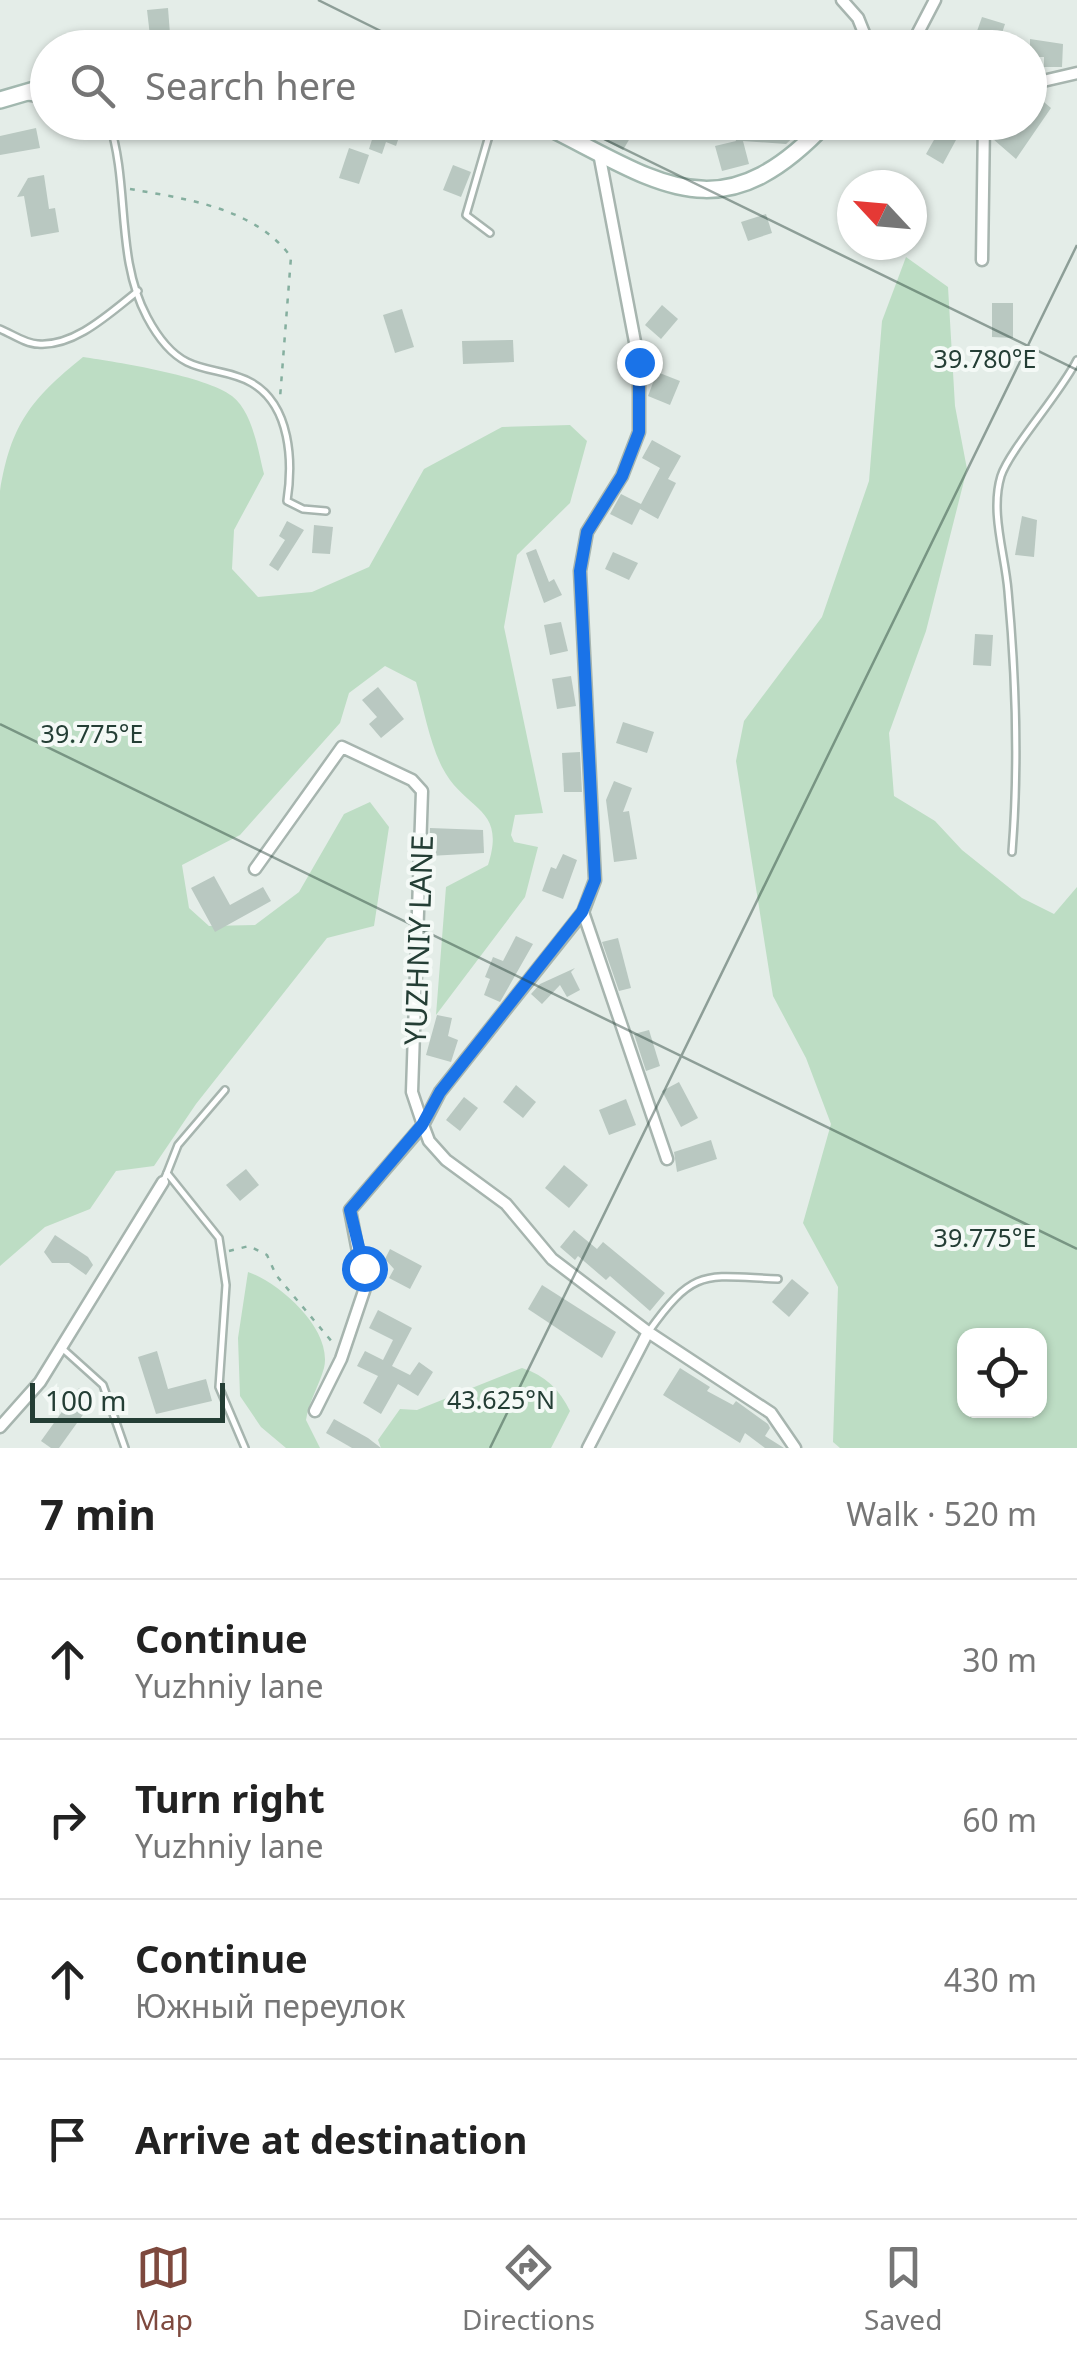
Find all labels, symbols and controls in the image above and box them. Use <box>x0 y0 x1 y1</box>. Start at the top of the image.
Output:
search box <box>30 30 1047 140</box>
icon: search <box>65 58 120 113</box>
text: Search here <box>145 59 356 111</box>
north arrow <box>837 170 927 260</box>
route end <box>617 340 663 386</box>
text: 39.780°E <box>934 341 1036 375</box>
text: 39.775°E <box>41 716 143 750</box>
street label: YUZHNIY LANE <box>394 834 442 1046</box>
text: 39.775°E <box>934 1220 1036 1254</box>
route start <box>342 1246 388 1292</box>
map controls <box>957 1328 1047 1418</box>
button: locate <box>957 1328 1047 1418</box>
scale bar <box>30 1378 225 1422</box>
text: 100 m <box>45 1381 127 1419</box>
text: 43.625°N <box>447 1382 555 1416</box>
text: 7 min <box>40 1485 156 1542</box>
text: Walk · 520 m <box>846 1492 1037 1535</box>
text: Continue <box>135 1612 308 1664</box>
icon: ahead <box>40 1632 95 1687</box>
text: 30 m <box>962 1638 1037 1681</box>
text: Yuzhniy lane <box>135 1664 323 1707</box>
text: Turn right <box>135 1772 325 1824</box>
icon: right <box>40 1792 95 1847</box>
text: 60 m <box>962 1798 1037 1841</box>
text: Yuzhniy lane <box>135 1824 323 1867</box>
text: Continue <box>135 1932 308 1984</box>
icon: ahead <box>40 1952 95 2007</box>
text: 430 m <box>944 1958 1037 2001</box>
text: Южный переулок <box>135 1984 406 2027</box>
icon: arrive <box>40 2112 95 2167</box>
text: Arrive at destination <box>135 2113 527 2165</box>
tab: Map <box>135 2240 193 2338</box>
tab: Directions <box>462 2240 595 2338</box>
tab: Saved <box>864 2240 942 2338</box>

